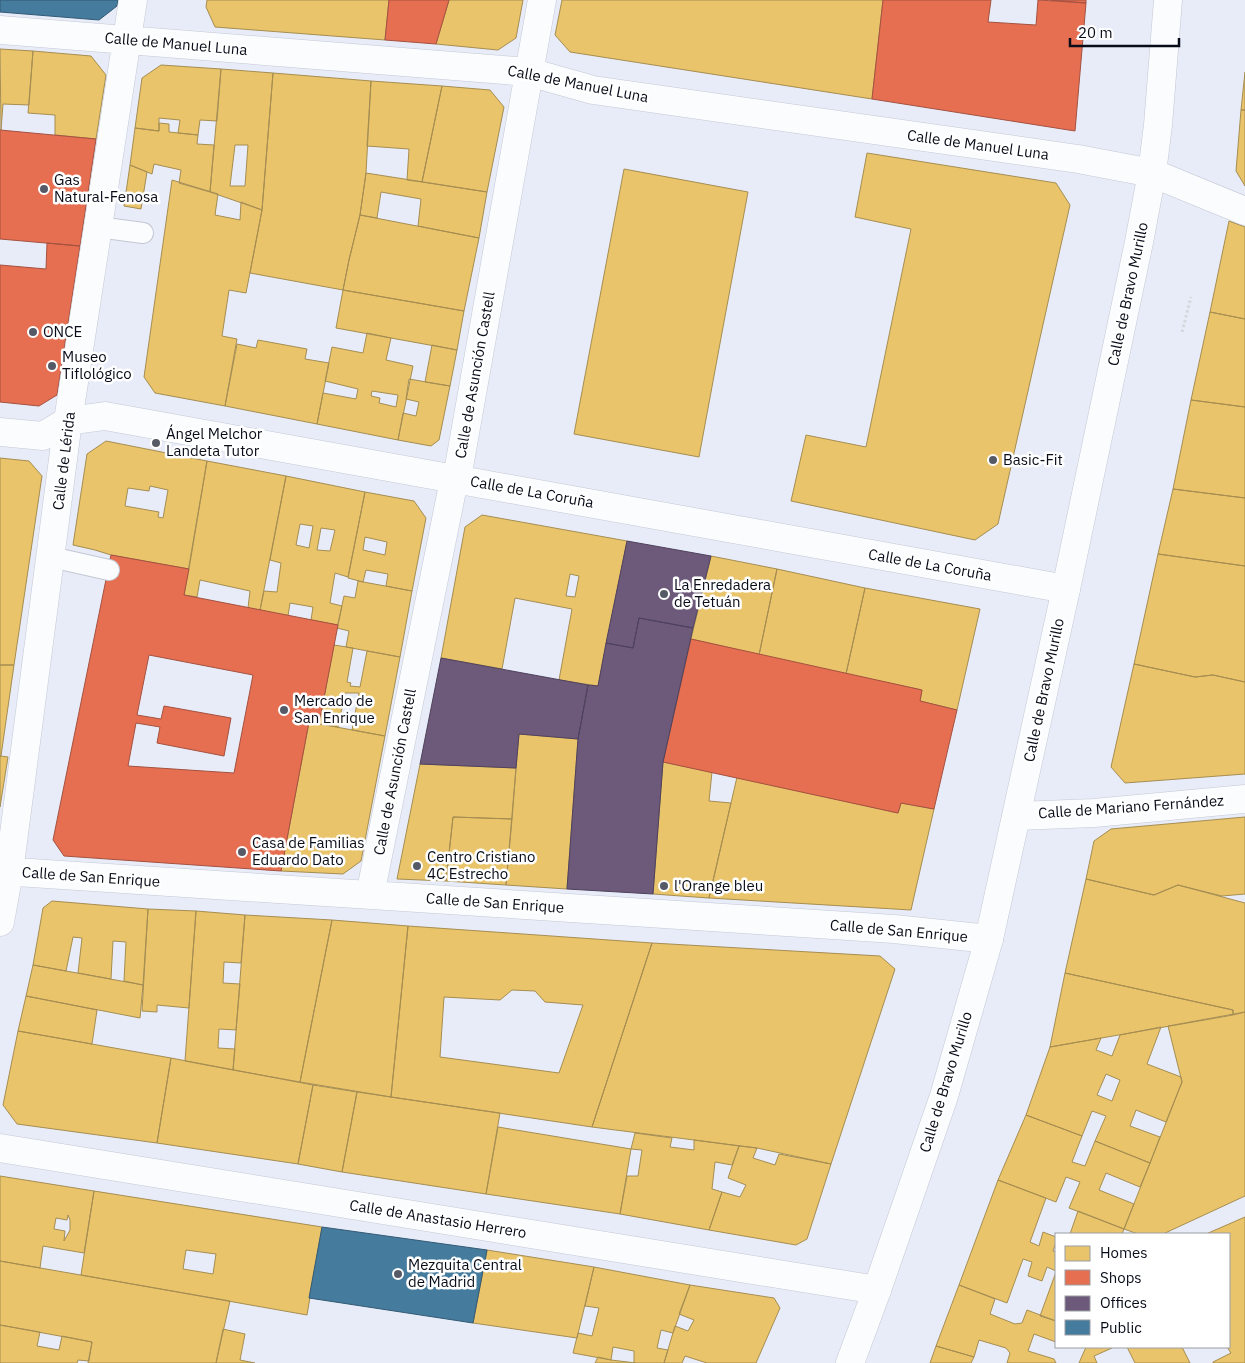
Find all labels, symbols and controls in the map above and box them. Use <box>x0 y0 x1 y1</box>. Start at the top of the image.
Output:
scale bar <box>1070 15 1179 47</box>
text: 20 m <box>1078 23 1113 42</box>
street label: Calle de Manuel Luna <box>104 28 248 59</box>
street label: Calle de Manuel Luna <box>506 61 650 106</box>
street label: Calle de Manuel Luna <box>906 125 1050 164</box>
place label: Gas Natural-Fenosa <box>54 170 158 206</box>
marker: Gas Natural-Fenosa <box>38 183 50 195</box>
street label: Calle de Bravo Murillo <box>1103 220 1152 367</box>
street label: Calle de Asunción Castell <box>450 290 499 460</box>
place label: ONCE <box>43 322 82 341</box>
marker: ONCE <box>27 326 39 338</box>
place label: Museo Tiflológico <box>62 347 132 383</box>
marker: Museo Tiflológico <box>46 360 58 372</box>
street label: Calle de Lérida <box>48 411 79 511</box>
place label: Ángel Melchor Landeta Tutor <box>166 424 263 460</box>
marker: Ángel Melchor Landeta Tutor <box>150 437 162 449</box>
place label: Basic-Fit <box>1003 450 1063 469</box>
marker: Basic-Fit <box>987 454 999 466</box>
street label: Calle de La Coruña <box>469 471 595 512</box>
street label: Calle de La Coruña <box>867 544 993 585</box>
place label: La Enredadera de Tetuán <box>674 575 771 611</box>
marker: La Enredadera de Tetuán <box>658 588 670 600</box>
street label: Calle de Bravo Murillo <box>1019 616 1068 763</box>
street label: Calle de Asunción Castell <box>369 687 420 857</box>
place label: Mercado de San Enrique <box>294 691 375 727</box>
marker: Mercado de San Enrique <box>278 704 290 716</box>
street label: Calle de Mariano Fernández <box>1037 791 1225 822</box>
place label: Casa de Familias Eduardo Dato <box>252 833 364 869</box>
marker: Casa de Familias Eduardo Dato <box>236 846 248 858</box>
place label: Centro Cristiano 4C Estrecho <box>427 847 535 883</box>
marker: Centro Cristiano 4C Estrecho <box>411 860 423 872</box>
street label: Calle de San Enrique <box>21 862 161 891</box>
place label: l'Orange bleu <box>674 876 763 895</box>
marker: l'Orange bleu <box>658 880 670 892</box>
street label: Calle de San Enrique <box>425 888 565 917</box>
street label: Calle de San Enrique <box>829 915 969 946</box>
street label: Calle de Bravo Murillo <box>915 1009 976 1155</box>
street label: Calle de Anastasio Herrero <box>348 1195 528 1242</box>
legend <box>1055 1233 1230 1348</box>
text: Homes <box>1100 1243 1148 1262</box>
place label: Mezquita Central de Madrid <box>408 1255 522 1291</box>
marker: Mezquita Central de Madrid <box>392 1268 404 1280</box>
text: Shops <box>1100 1268 1142 1287</box>
text: Offices <box>1100 1293 1147 1312</box>
text: Public <box>1100 1318 1142 1337</box>

